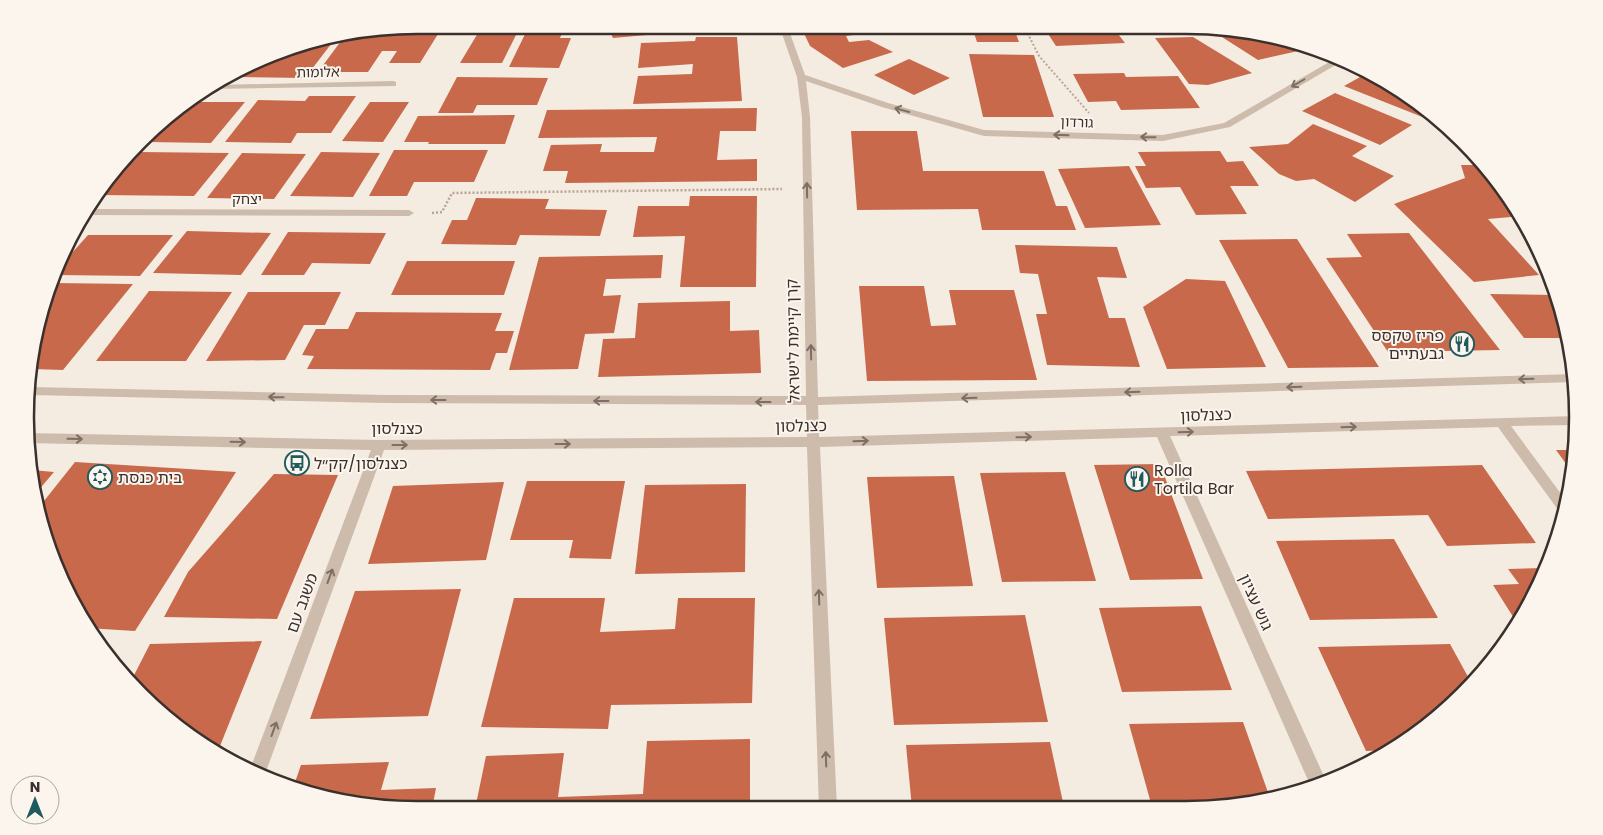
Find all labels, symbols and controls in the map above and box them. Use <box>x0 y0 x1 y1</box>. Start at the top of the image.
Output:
street label: אלומות <box>296 62 340 82</box>
one-way arrow <box>1291 78 1306 88</box>
one-way arrow <box>894 105 910 114</box>
street label: גורדון <box>1060 111 1094 133</box>
one-way arrow <box>1054 130 1070 140</box>
one-way arrow <box>1141 133 1157 142</box>
one-way arrow <box>803 182 812 198</box>
street label: יצחק <box>232 189 262 209</box>
street label: קרן קיימת לישראל <box>780 279 806 403</box>
place label: פריז טקסס גבעתיים <box>1371 324 1444 365</box>
restaurant icon: פריז טקסס גבעתיים <box>1449 331 1475 357</box>
one-way arrow <box>806 344 816 360</box>
one-way arrow <box>1519 375 1535 384</box>
one-way arrow <box>1286 382 1302 392</box>
one-way arrow <box>1124 388 1140 397</box>
one-way arrow <box>268 392 284 401</box>
one-way arrow <box>961 393 977 402</box>
one-way arrow <box>431 395 447 404</box>
one-way arrow <box>593 396 610 406</box>
one-way arrow <box>756 397 772 407</box>
street label: כצנלסון <box>1180 403 1232 427</box>
street label: כצנלסון <box>775 414 827 438</box>
street label: כצנלסון <box>371 417 423 440</box>
one-way arrow <box>1340 422 1356 432</box>
one-way arrow <box>1178 428 1194 437</box>
one-way arrow <box>1016 432 1032 441</box>
one-way arrow <box>67 434 83 443</box>
one-way arrow <box>853 436 869 446</box>
one-way arrow <box>229 437 245 447</box>
one-way arrow <box>554 439 570 449</box>
one-way arrow <box>392 440 408 450</box>
bus stop icon: כצנלסון/קק״ל <box>284 450 310 476</box>
place label: כצנלסון/קק״ל <box>314 452 408 475</box>
place label: Rolla Tortila Bar <box>1154 459 1234 500</box>
synagogue icon: בית כנסת <box>87 464 113 490</box>
place label: בית כנסת <box>118 466 182 489</box>
restaurant icon: Rolla Tortila Bar <box>1124 466 1150 492</box>
one-way arrow <box>326 569 335 584</box>
street label: משגב עם <box>281 570 323 636</box>
street label: גוש עציון <box>1233 570 1279 634</box>
one-way arrow <box>815 589 824 605</box>
one-way arrow <box>270 721 279 737</box>
one-way arrow <box>821 751 831 768</box>
north arrow <box>10 775 60 825</box>
text: N <box>30 777 40 797</box>

